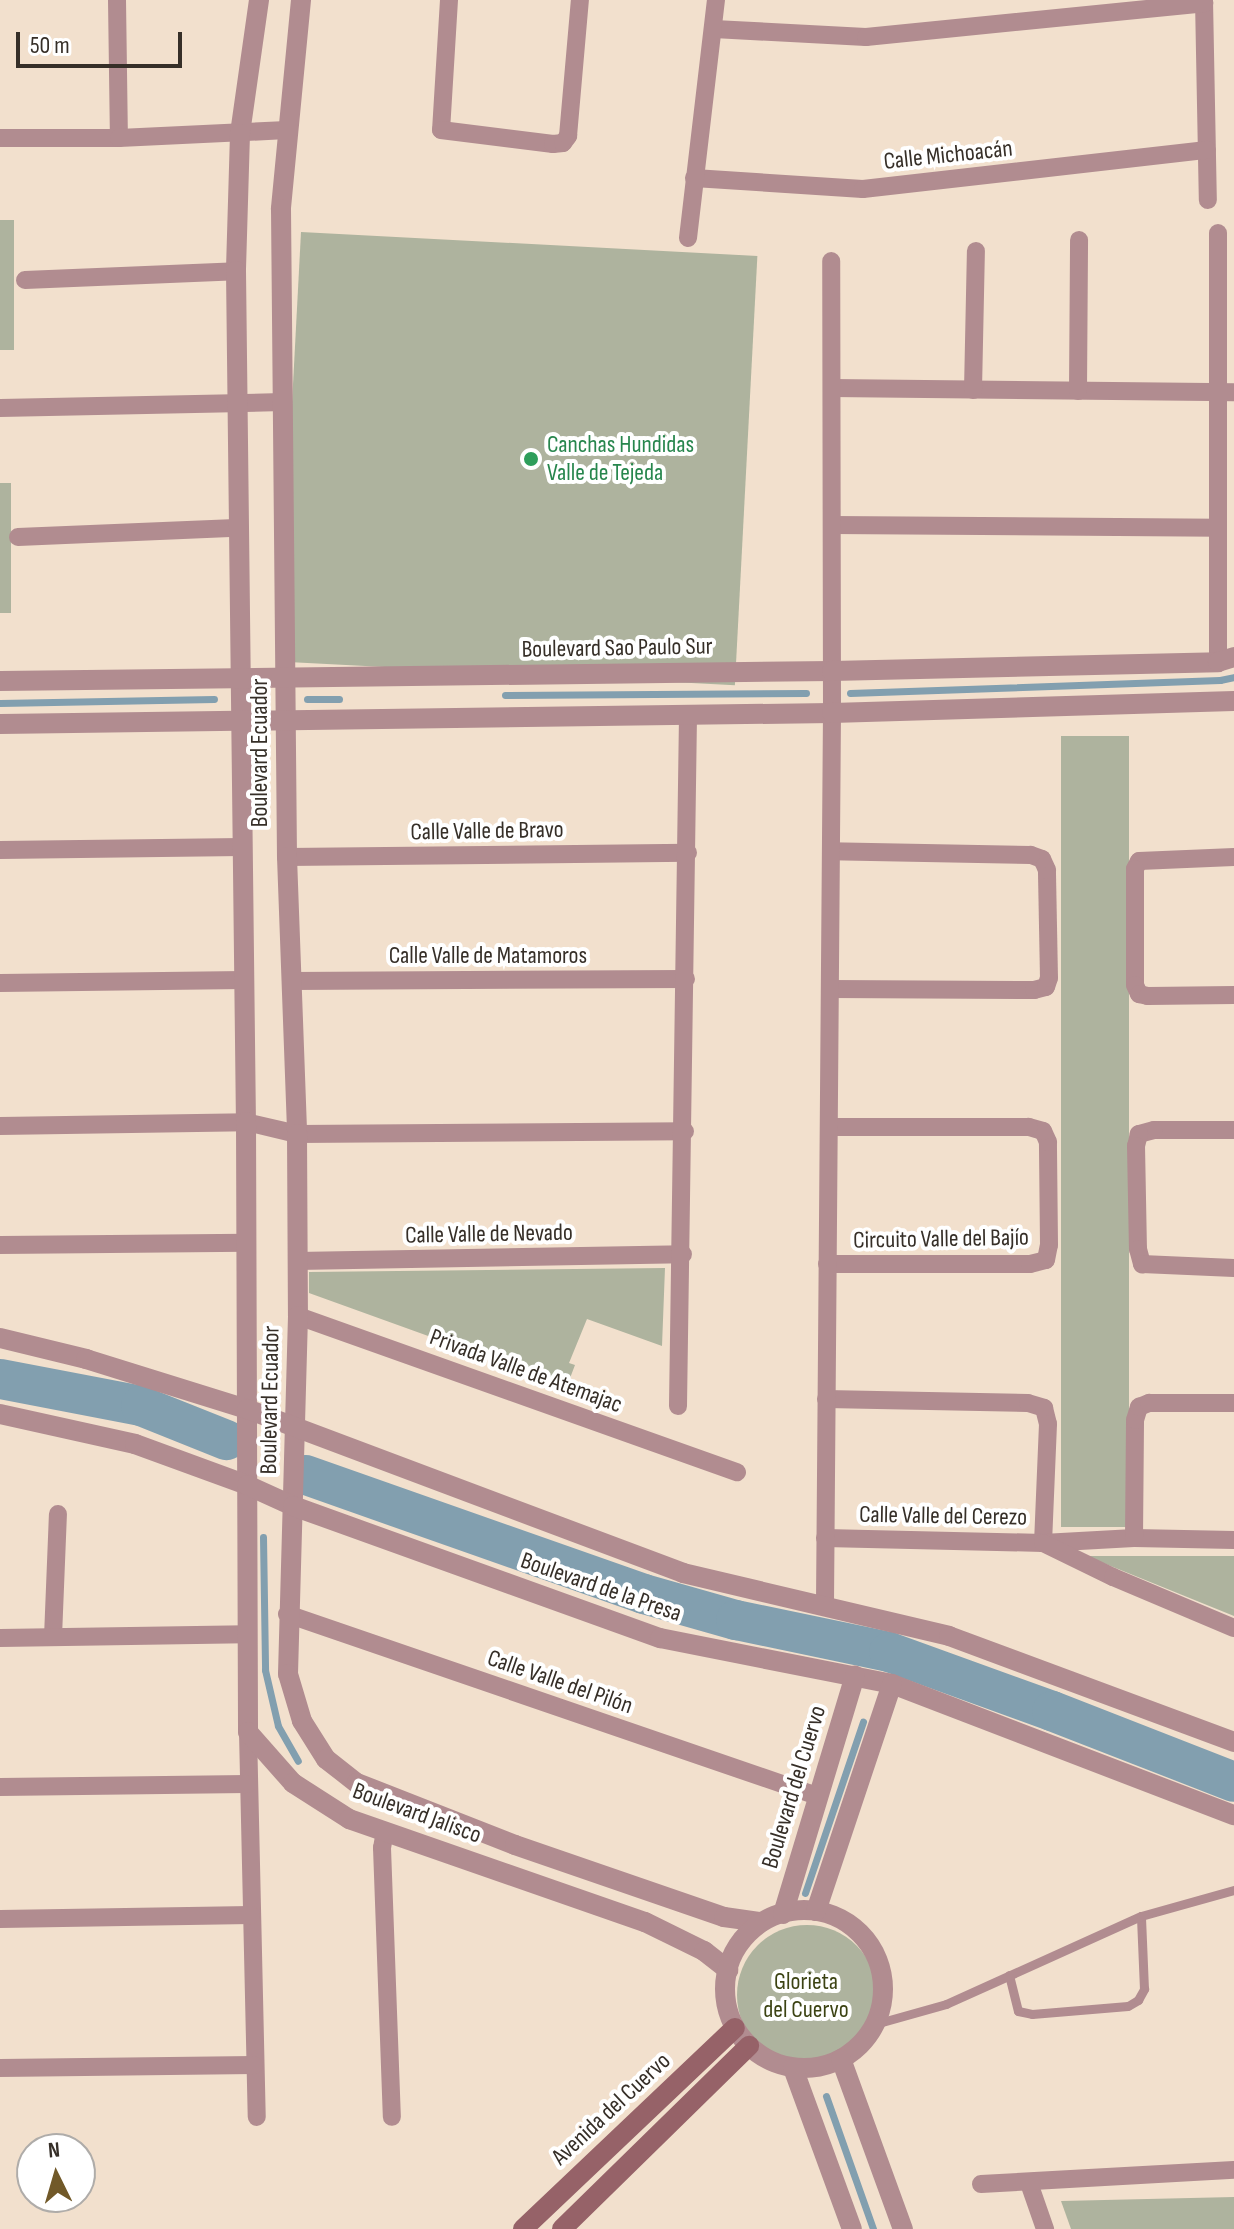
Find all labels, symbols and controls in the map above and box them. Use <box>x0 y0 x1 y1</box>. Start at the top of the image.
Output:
scale bar <box>20 16 186 66</box>
text: 50 m <box>30 31 70 60</box>
street label: Calle Michoacán <box>882 134 1014 176</box>
place label: Canchas Hundidas Valle de Tejeda <box>547 431 694 487</box>
marker: Canchas Hundidas Valle de Tejeda <box>522 450 540 468</box>
street label: Boulevard Sao Paulo Sur <box>521 632 713 664</box>
street label: Boulevard Ecuador <box>246 679 274 827</box>
street label: Calle Valle de Bravo <box>410 815 564 847</box>
street label: Calle Valle de Matamoros <box>389 942 587 970</box>
street label: Calle Valle de Nevado <box>405 1218 573 1250</box>
street label: Circuito Valle del Bajío <box>853 1223 1029 1255</box>
street label: Privada Valle de Atemajac <box>426 1323 626 1419</box>
street label: Boulevard Ecuador <box>254 1325 286 1475</box>
street label: Calle Valle del Cerezo <box>859 1500 1027 1532</box>
street label: Boulevard de la Presa <box>517 1546 685 1628</box>
street label: Calle Valle del Pilón <box>484 1644 636 1720</box>
street label: Boulevard del Cuervo <box>756 1702 832 1872</box>
street label: Boulevard Jalisco <box>349 1776 485 1850</box>
park label: Glorieta del Cuervo <box>763 1968 849 2024</box>
street label: Avenida del Cuervo <box>546 2047 676 2171</box>
north arrow <box>16 2133 96 2213</box>
text: N <box>47 2137 61 2165</box>

